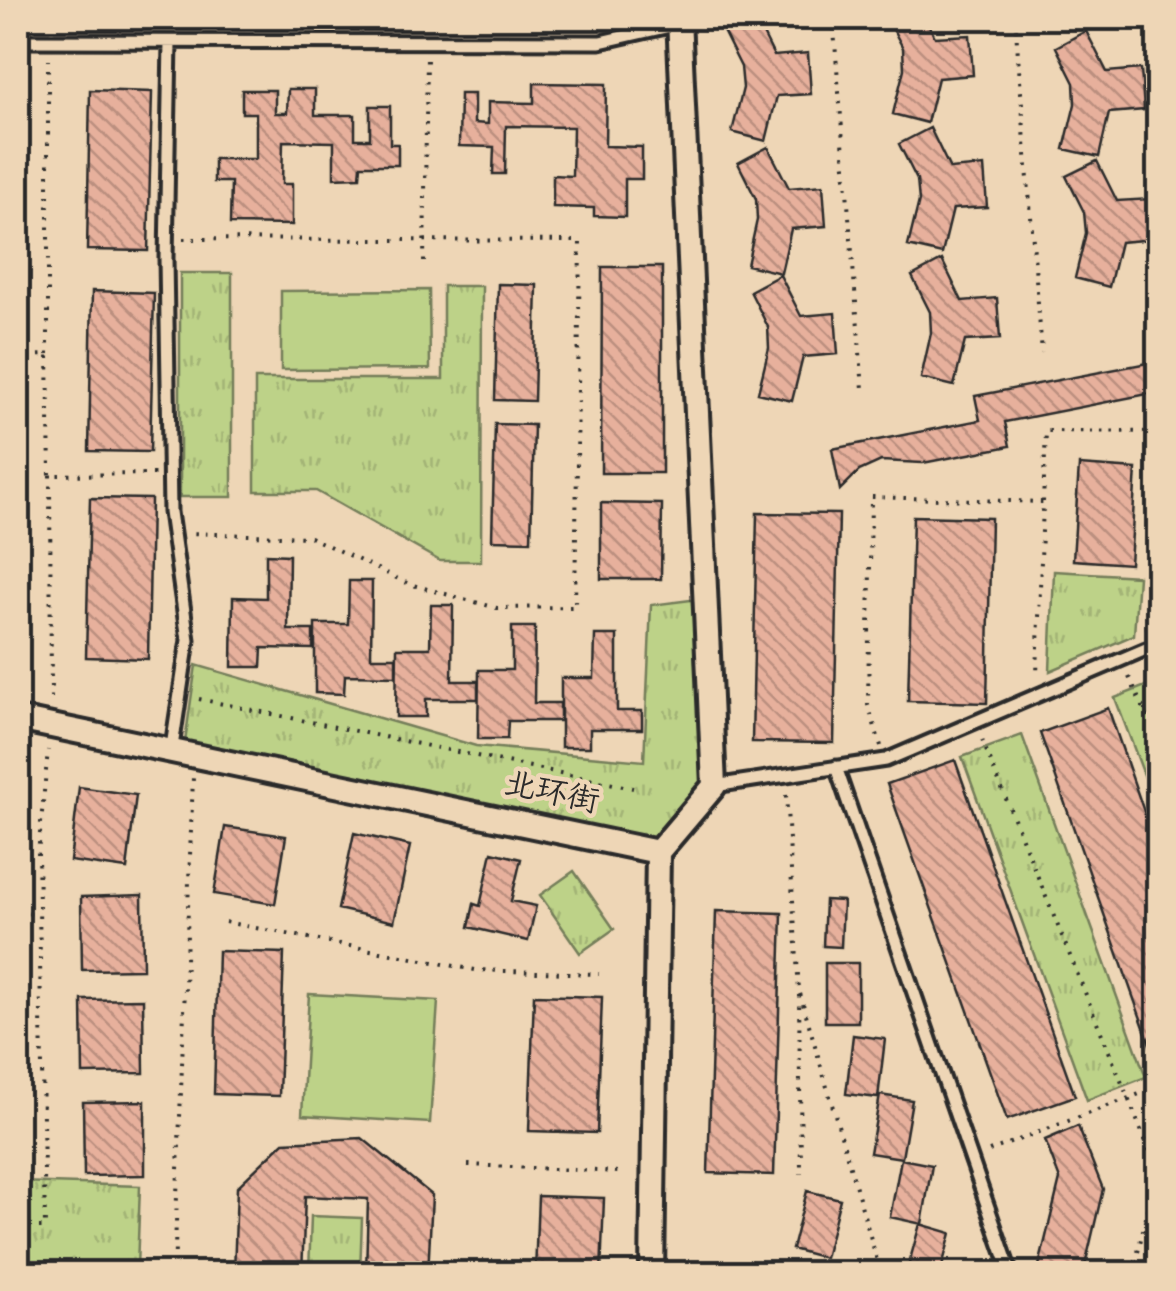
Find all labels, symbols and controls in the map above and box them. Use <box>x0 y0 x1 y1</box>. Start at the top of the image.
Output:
street label: 北环街 <box>499 764 603 828</box>

